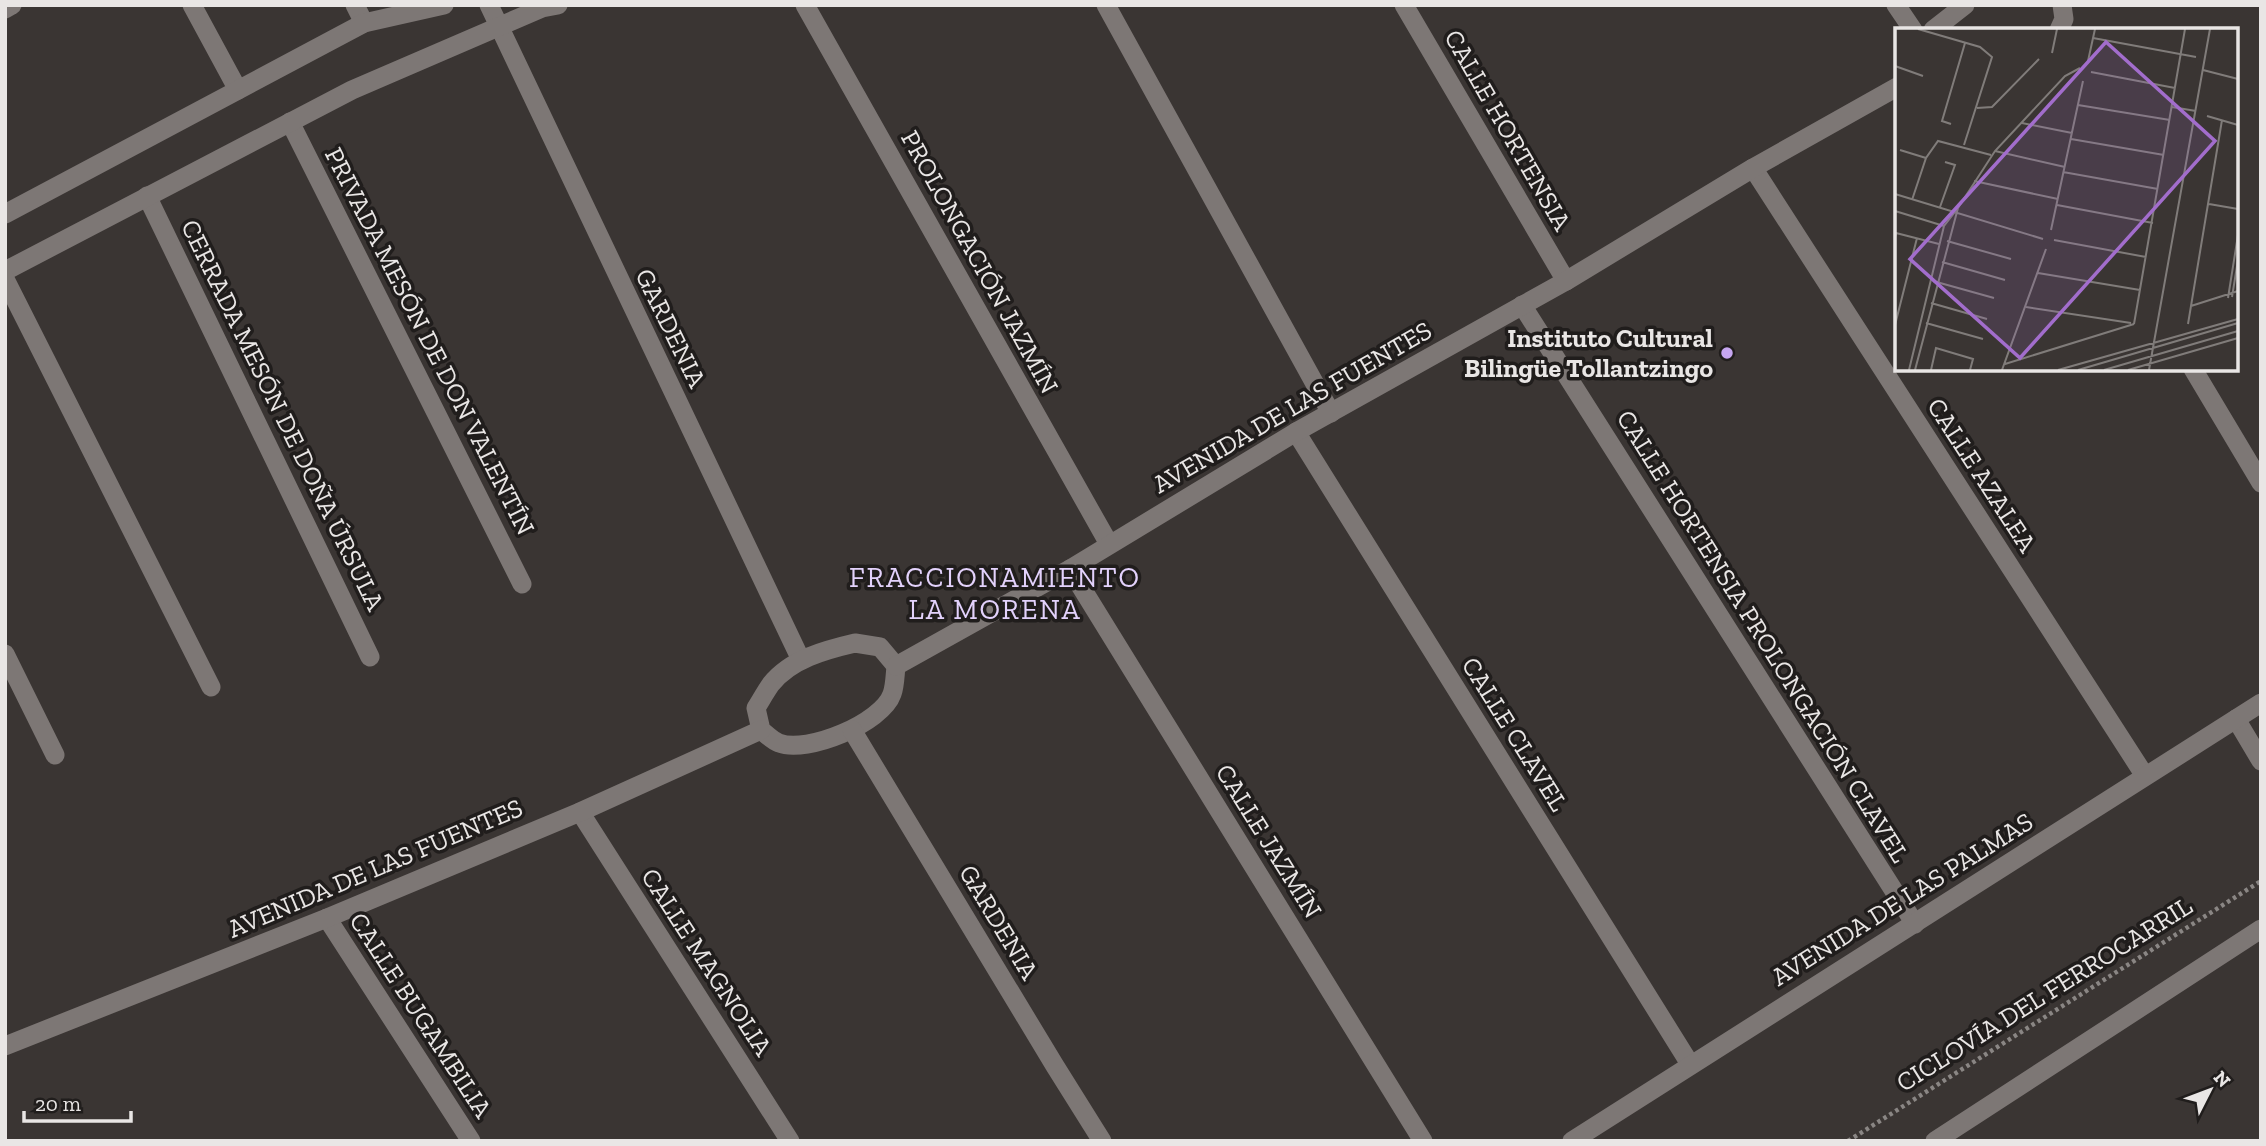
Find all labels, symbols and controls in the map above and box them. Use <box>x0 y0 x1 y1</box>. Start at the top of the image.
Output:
street label: CALLE HORTENSIA <box>1437 24 1579 237</box>
inset map <box>1895 28 2238 371</box>
street label: PROLONGACIÓN JAZMÍN <box>894 125 1066 399</box>
street label: PRIVADA MESÓN DE DON VALENTÍN <box>318 142 542 540</box>
street label: CERRADA MESÓN DE DOÑA ÚRSULA <box>174 214 392 617</box>
street label: GARDENIA <box>628 263 714 394</box>
street label: AVENIDA DE LAS FUENTES <box>1147 314 1437 500</box>
place label: Instituto Cultural Bilingüe Tollantzingo <box>1464 322 1713 384</box>
marker: Instituto Cultural Bilingüe Tollantzingo <box>1719 345 1735 361</box>
street label: CALLE AZALEA <box>1920 392 2044 559</box>
street label: CALLE HORTENSIA PROLONGACIÓN CLAVEL <box>1610 404 1916 868</box>
district label: FRACCIONAMIENTO LA MORENA <box>849 561 1141 626</box>
street label: CALLE CLAVEL <box>1455 651 1575 817</box>
street label: CALLE JAZMÍN <box>1209 758 1329 924</box>
street label: AVENIDA DE LAS FUENTES <box>223 791 527 945</box>
street label: AVENIDA DE LAS PALMAS <box>1765 805 2039 993</box>
street label: GARDENIA <box>952 859 1046 986</box>
street label: CALLE MAGNOLIA <box>634 862 780 1063</box>
street label: CICLOVÍA DEL FERROCARRIL <box>1890 890 2198 1098</box>
street label: CALLE BUGAMBILIA <box>343 906 500 1125</box>
north arrow <box>2175 1055 2245 1125</box>
text: N <box>2209 1066 2236 1092</box>
scale bar <box>24 1080 131 1124</box>
text: 20 m <box>35 1091 81 1116</box>

